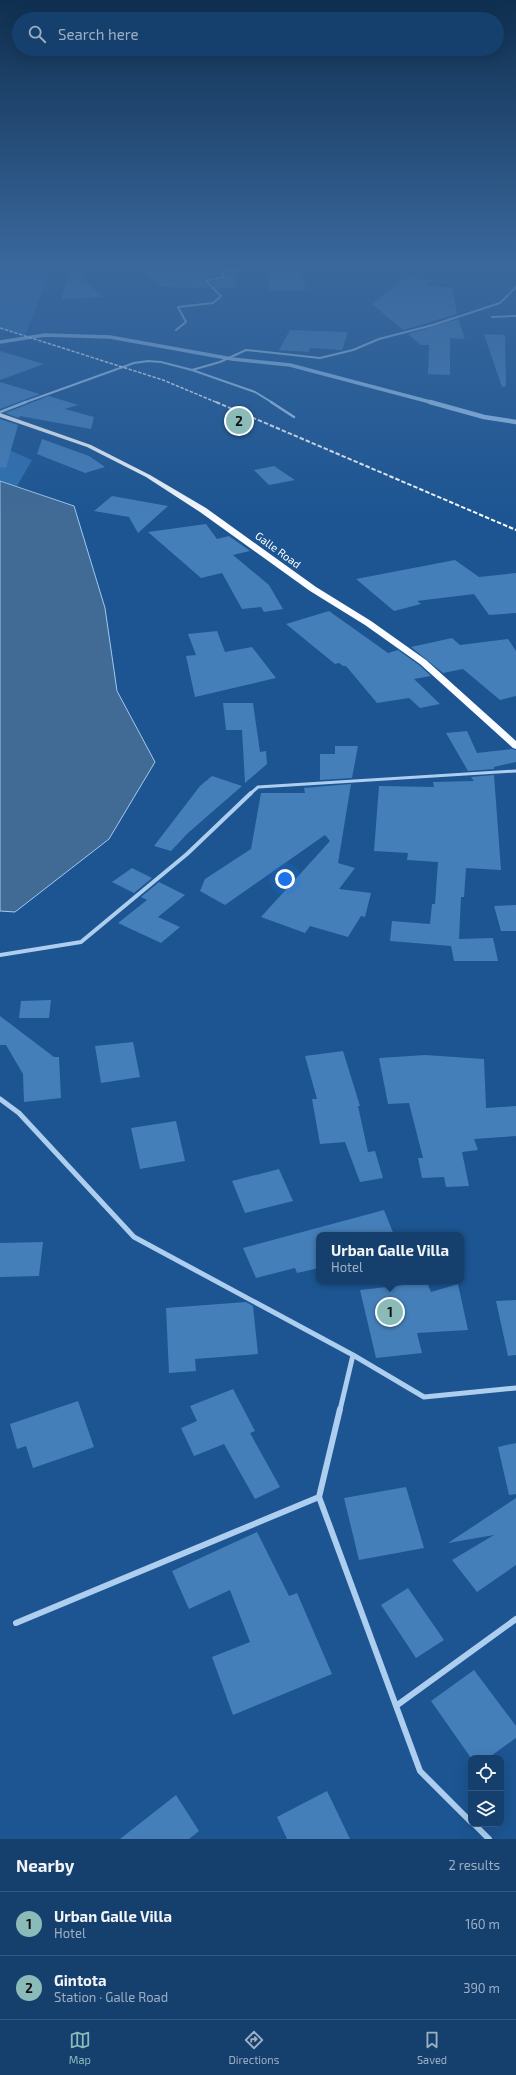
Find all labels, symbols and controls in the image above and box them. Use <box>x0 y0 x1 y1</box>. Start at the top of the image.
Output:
search box <box>12 12 504 56</box>
icon: search <box>26 23 48 45</box>
text: Search here <box>58 25 139 43</box>
pin: 2 <box>226 406 252 436</box>
street label: Galle Road <box>253 529 304 570</box>
your location <box>275 869 295 889</box>
popup <box>316 1232 464 1284</box>
text: Urban Galle Villa <box>331 1241 449 1259</box>
text: Hotel <box>331 1259 363 1275</box>
pin: 1 <box>377 1297 403 1327</box>
map controls <box>468 1755 504 1827</box>
button: locate <box>468 1755 504 1791</box>
button: layers <box>468 1791 504 1827</box>
text: Nearby <box>16 1855 74 1875</box>
text: 2 results <box>448 1857 500 1873</box>
text: Urban Galle Villa <box>54 1907 172 1925</box>
text: 1 <box>26 1916 32 1932</box>
text: 160 m <box>465 1916 500 1932</box>
text: Hotel <box>54 1925 86 1941</box>
text: Gintota <box>54 1971 107 1989</box>
text: 2 <box>25 1980 33 1996</box>
text: 390 m <box>463 1980 500 1996</box>
text: Station · Galle Road <box>54 1989 168 2005</box>
tab: Map <box>69 2029 91 2066</box>
tab: Directions <box>229 2029 279 2066</box>
tab: Saved <box>417 2029 447 2066</box>

